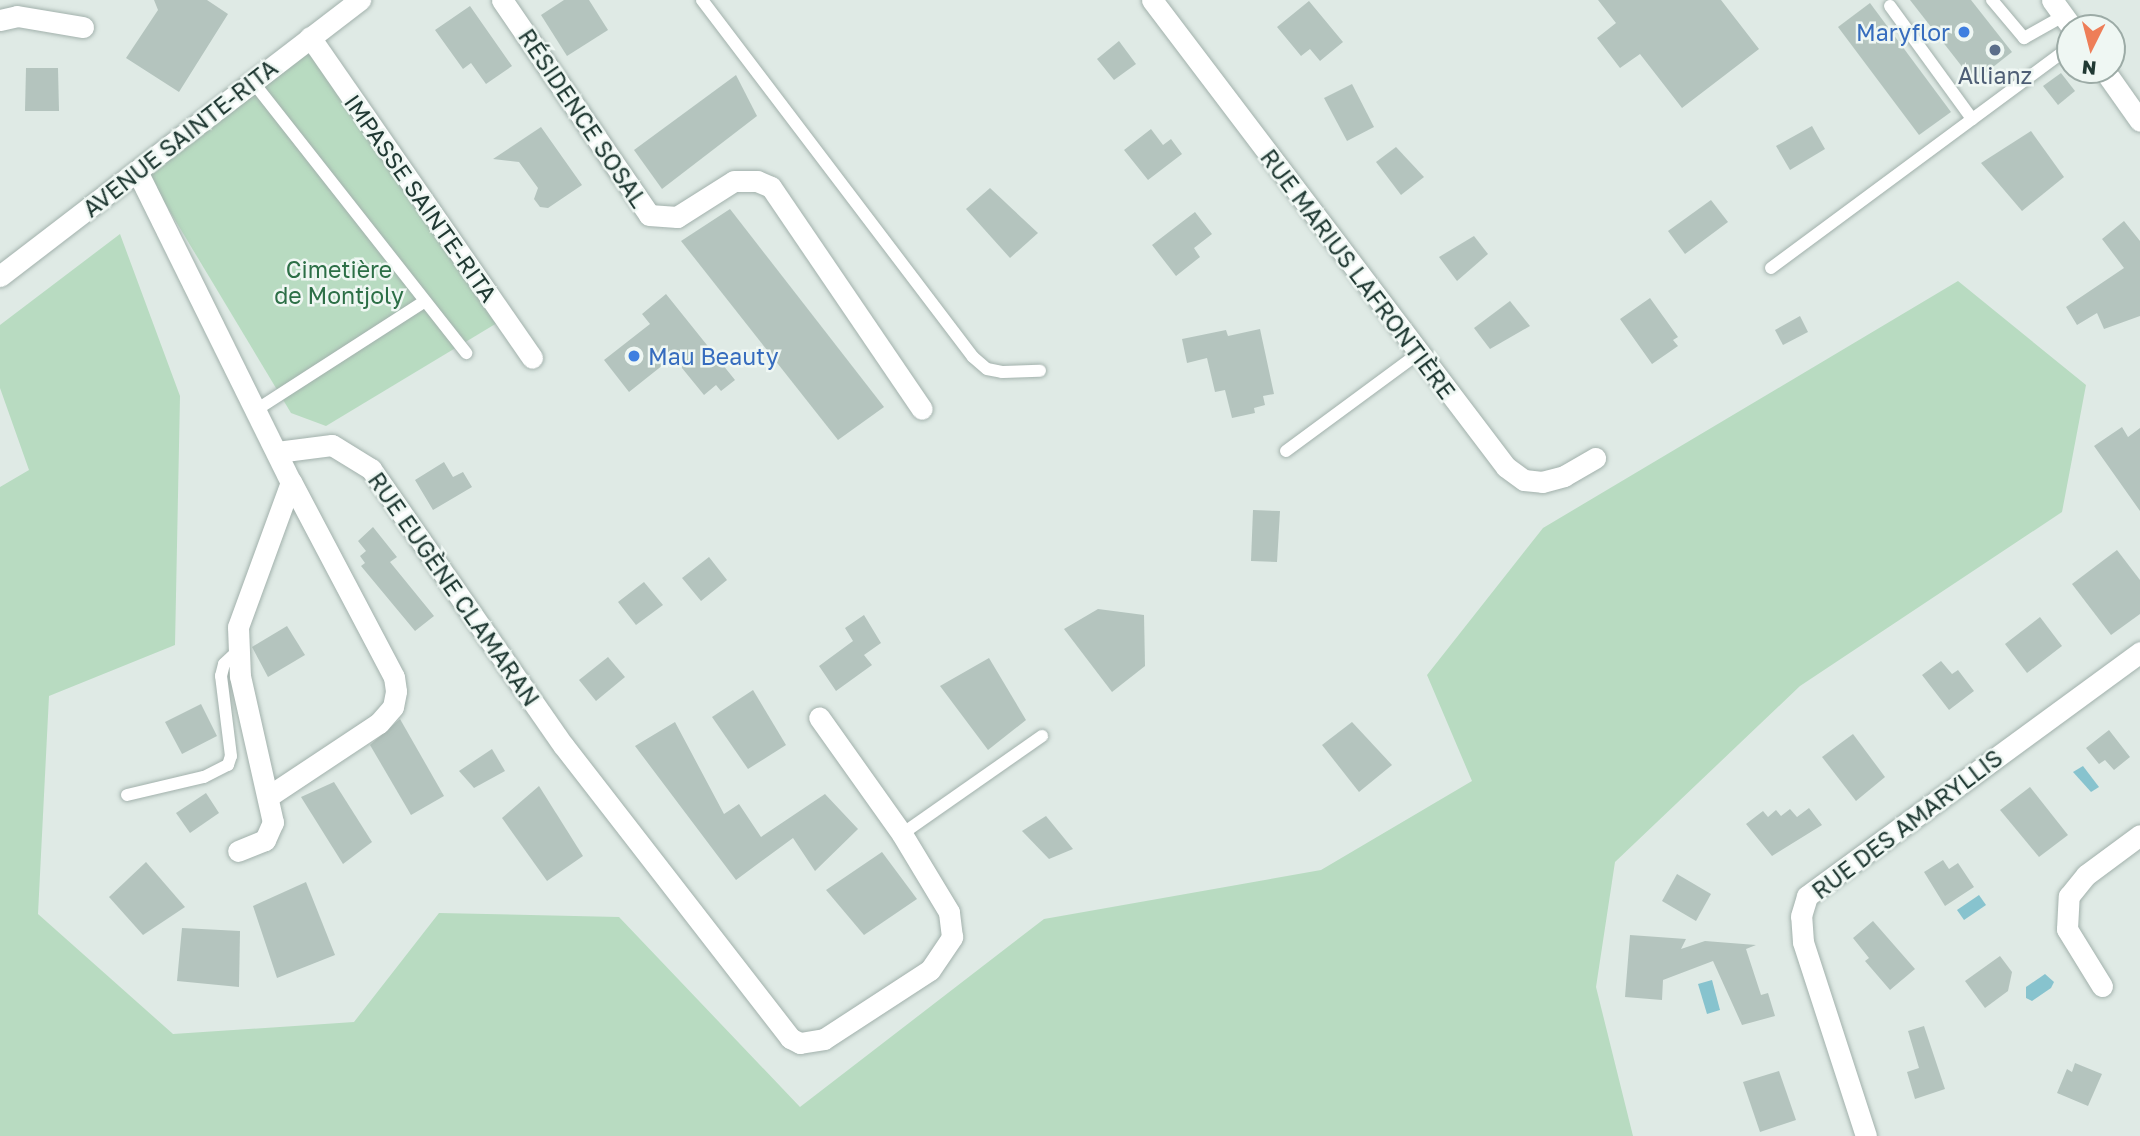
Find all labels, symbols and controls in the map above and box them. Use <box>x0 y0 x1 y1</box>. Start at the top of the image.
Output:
north arrow <box>2056 14 2126 84</box>
place label: Maryflor <box>1856 18 1950 46</box>
street label: RÉSIDENCE SOSAL <box>513 23 653 213</box>
marker: Maryflor <box>1956 24 1972 40</box>
marker: Allianz <box>1987 42 2003 58</box>
street label: AVENUE SAINTE-RITA <box>77 54 283 222</box>
text: N <box>2081 56 2097 81</box>
place label: Allianz <box>1958 61 2032 89</box>
street label: IMPASSE SAINTE-RITA <box>339 89 503 307</box>
street label: RUE MARIUS LAFRONTIÈRE <box>1255 144 1461 404</box>
park label: Cimetière de Montjoly <box>274 255 404 309</box>
place label: Mau Beauty <box>648 342 779 370</box>
marker: Mau Beauty <box>626 348 642 364</box>
street label: RUE EUGÈNE CLAMARAN <box>363 467 545 711</box>
street label: RUE DES AMARYLLIS <box>1806 743 2008 905</box>

